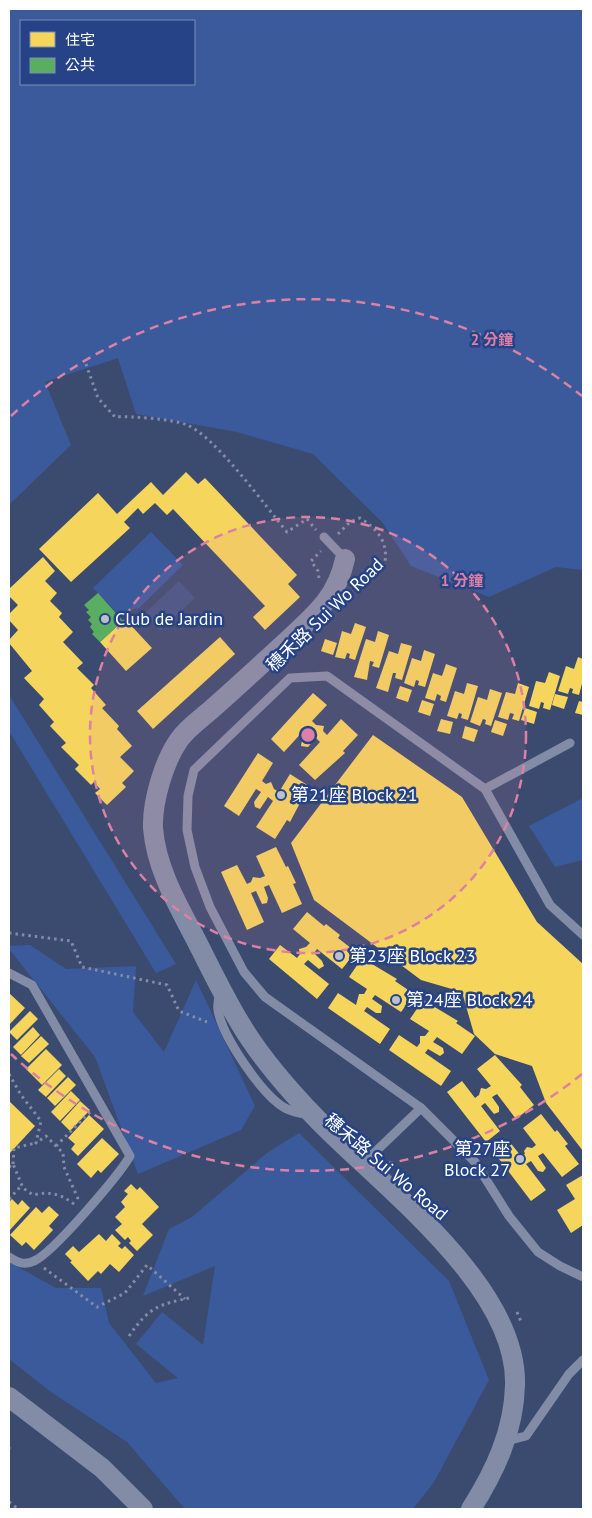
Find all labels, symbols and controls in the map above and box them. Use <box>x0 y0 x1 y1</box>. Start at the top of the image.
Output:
legend <box>20 20 195 85</box>
text: 住宅 <box>65 30 95 49</box>
text: 公共 <box>65 55 95 74</box>
text: 2 分鐘 <box>471 330 513 349</box>
street label: 穗禾路 Sui Wo Road <box>261 553 388 676</box>
text: 1 分鐘 <box>441 571 483 590</box>
place label: Club de Jardin <box>115 607 223 630</box>
marker: Club de Jardin <box>99 613 111 625</box>
centre of rings <box>299 726 317 744</box>
place label: 第21座 Block 21 <box>291 783 417 806</box>
marker: 第21座 Block 21 <box>275 789 287 801</box>
place label: 第23座 Block 23 <box>349 944 475 967</box>
marker: 第23座 Block 23 <box>333 950 345 962</box>
place label: 第24座 Block 24 <box>406 988 533 1011</box>
marker: 第24座 Block 24 <box>390 994 402 1006</box>
street label: 穗禾路 Sui Wo Road <box>320 1108 453 1225</box>
place label: 第27座 Block 27 <box>444 1137 510 1181</box>
marker: 第27座 Block 27 <box>514 1153 526 1165</box>

